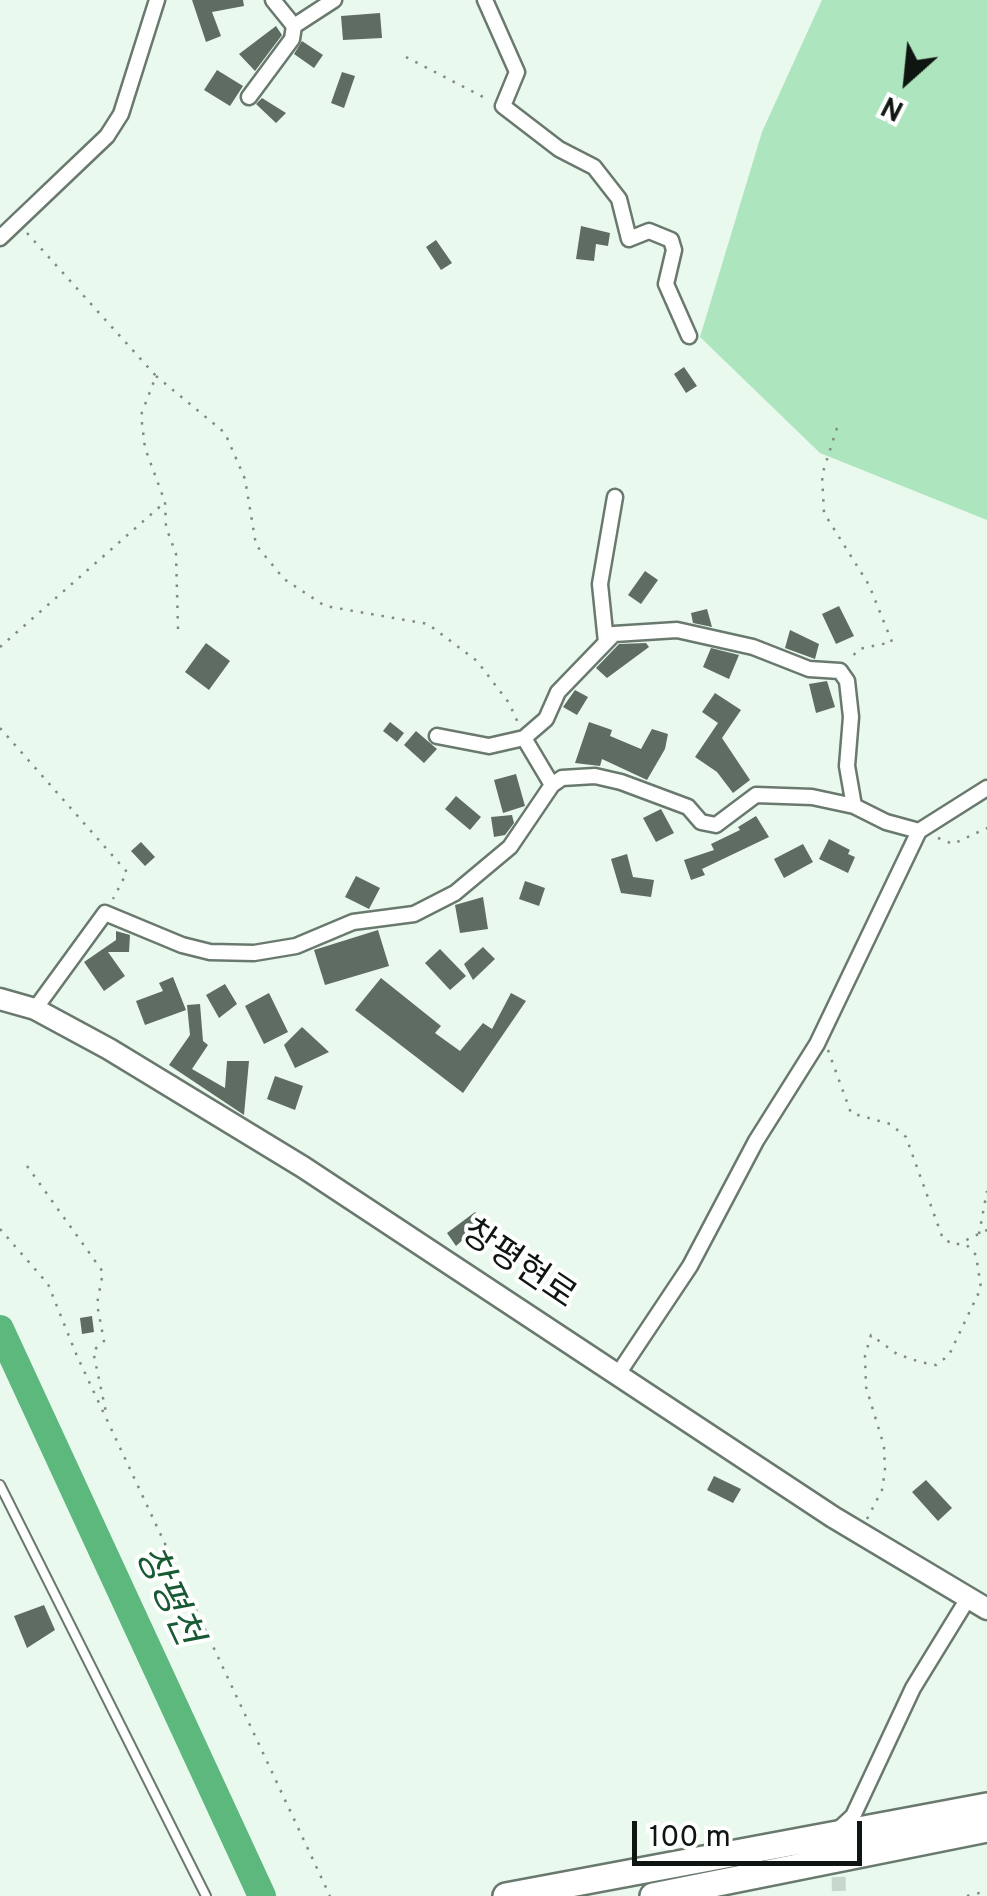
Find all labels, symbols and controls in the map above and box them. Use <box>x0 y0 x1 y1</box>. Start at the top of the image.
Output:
north arrow <box>857 30 957 130</box>
text: N <box>876 86 911 127</box>
street label: 창평현로 <box>452 1214 582 1320</box>
water label: 창평천 <box>122 1540 208 1654</box>
scale bar <box>637 1801 867 1863</box>
text: 100 m <box>649 1820 731 1857</box>

